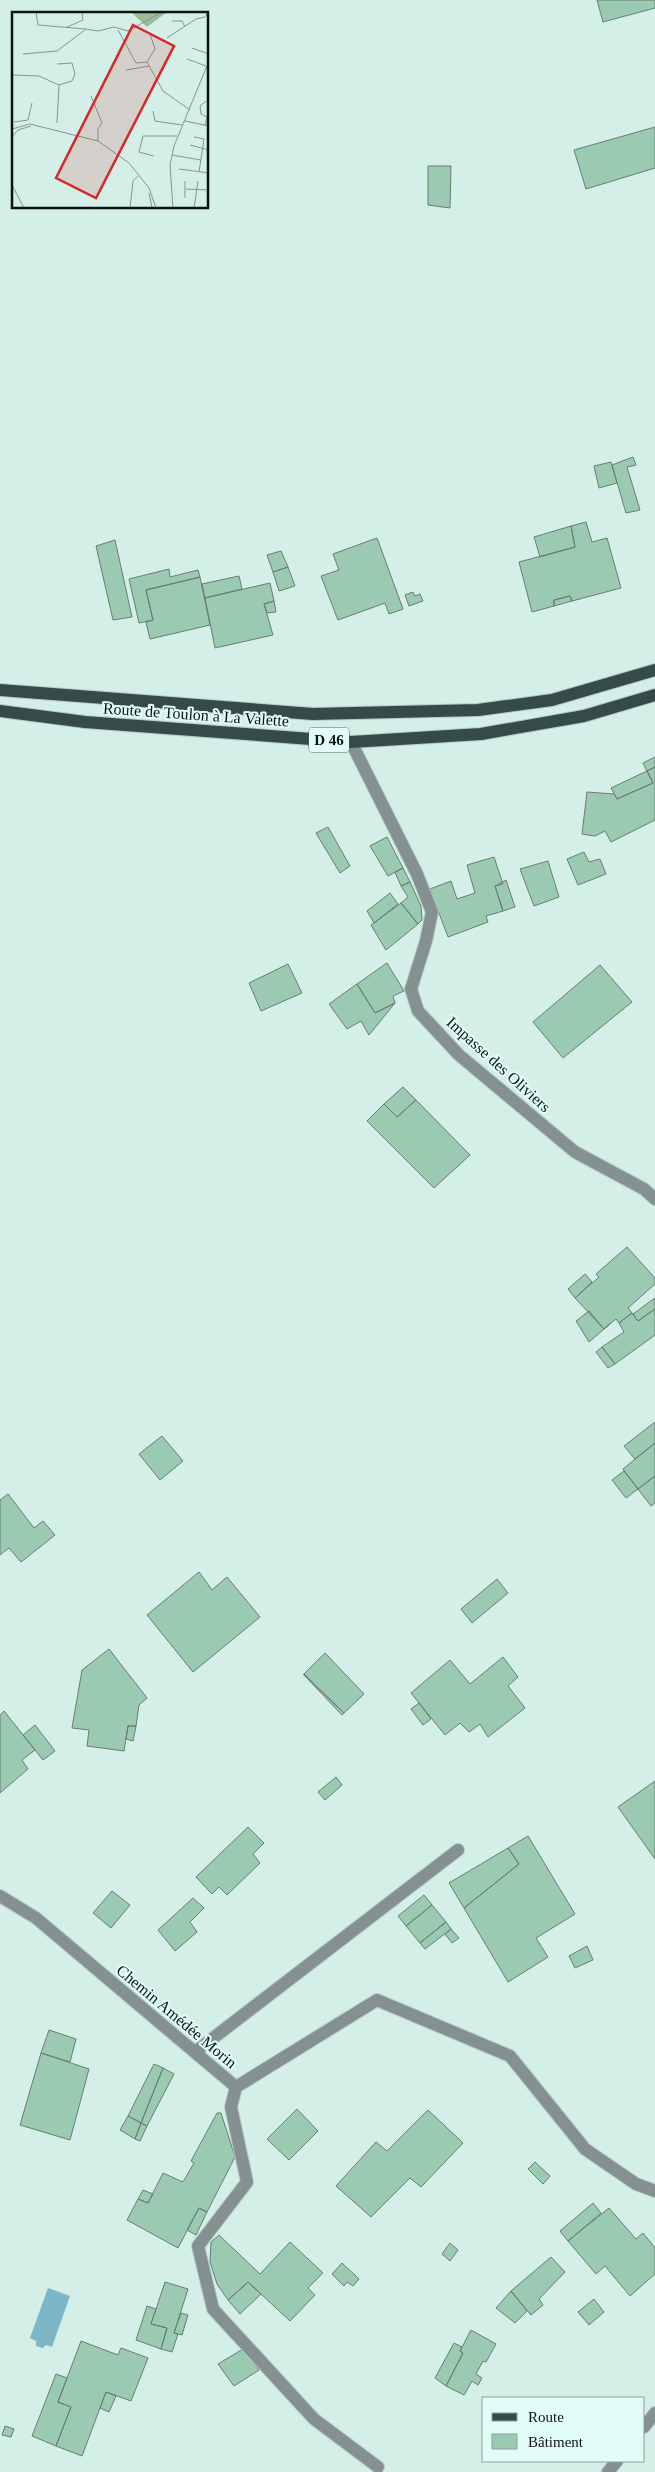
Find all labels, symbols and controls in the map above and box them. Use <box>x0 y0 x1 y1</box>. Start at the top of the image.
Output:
inset map <box>12 12 209 209</box>
street label: Route de Toulon à La Valette <box>102 700 289 729</box>
road number: D 46 <box>309 728 349 752</box>
street label: Impasse des Oliviers <box>443 1013 554 1116</box>
street label: Chemin Amédée Morin <box>113 1961 240 2071</box>
legend <box>482 2397 645 2462</box>
text: Route <box>528 2409 564 2425</box>
text: Bâtiment <box>528 2434 584 2450</box>

